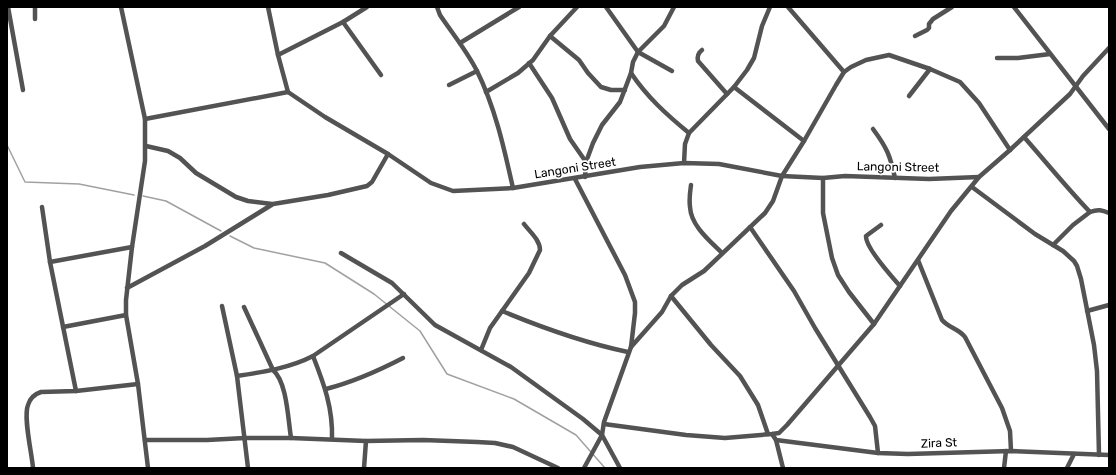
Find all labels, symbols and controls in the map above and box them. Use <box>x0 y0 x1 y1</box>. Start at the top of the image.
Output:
street label: Langoni Street <box>533 155 617 181</box>
street label: Langoni Street <box>857 159 940 175</box>
street label: Zira St <box>921 435 958 451</box>

